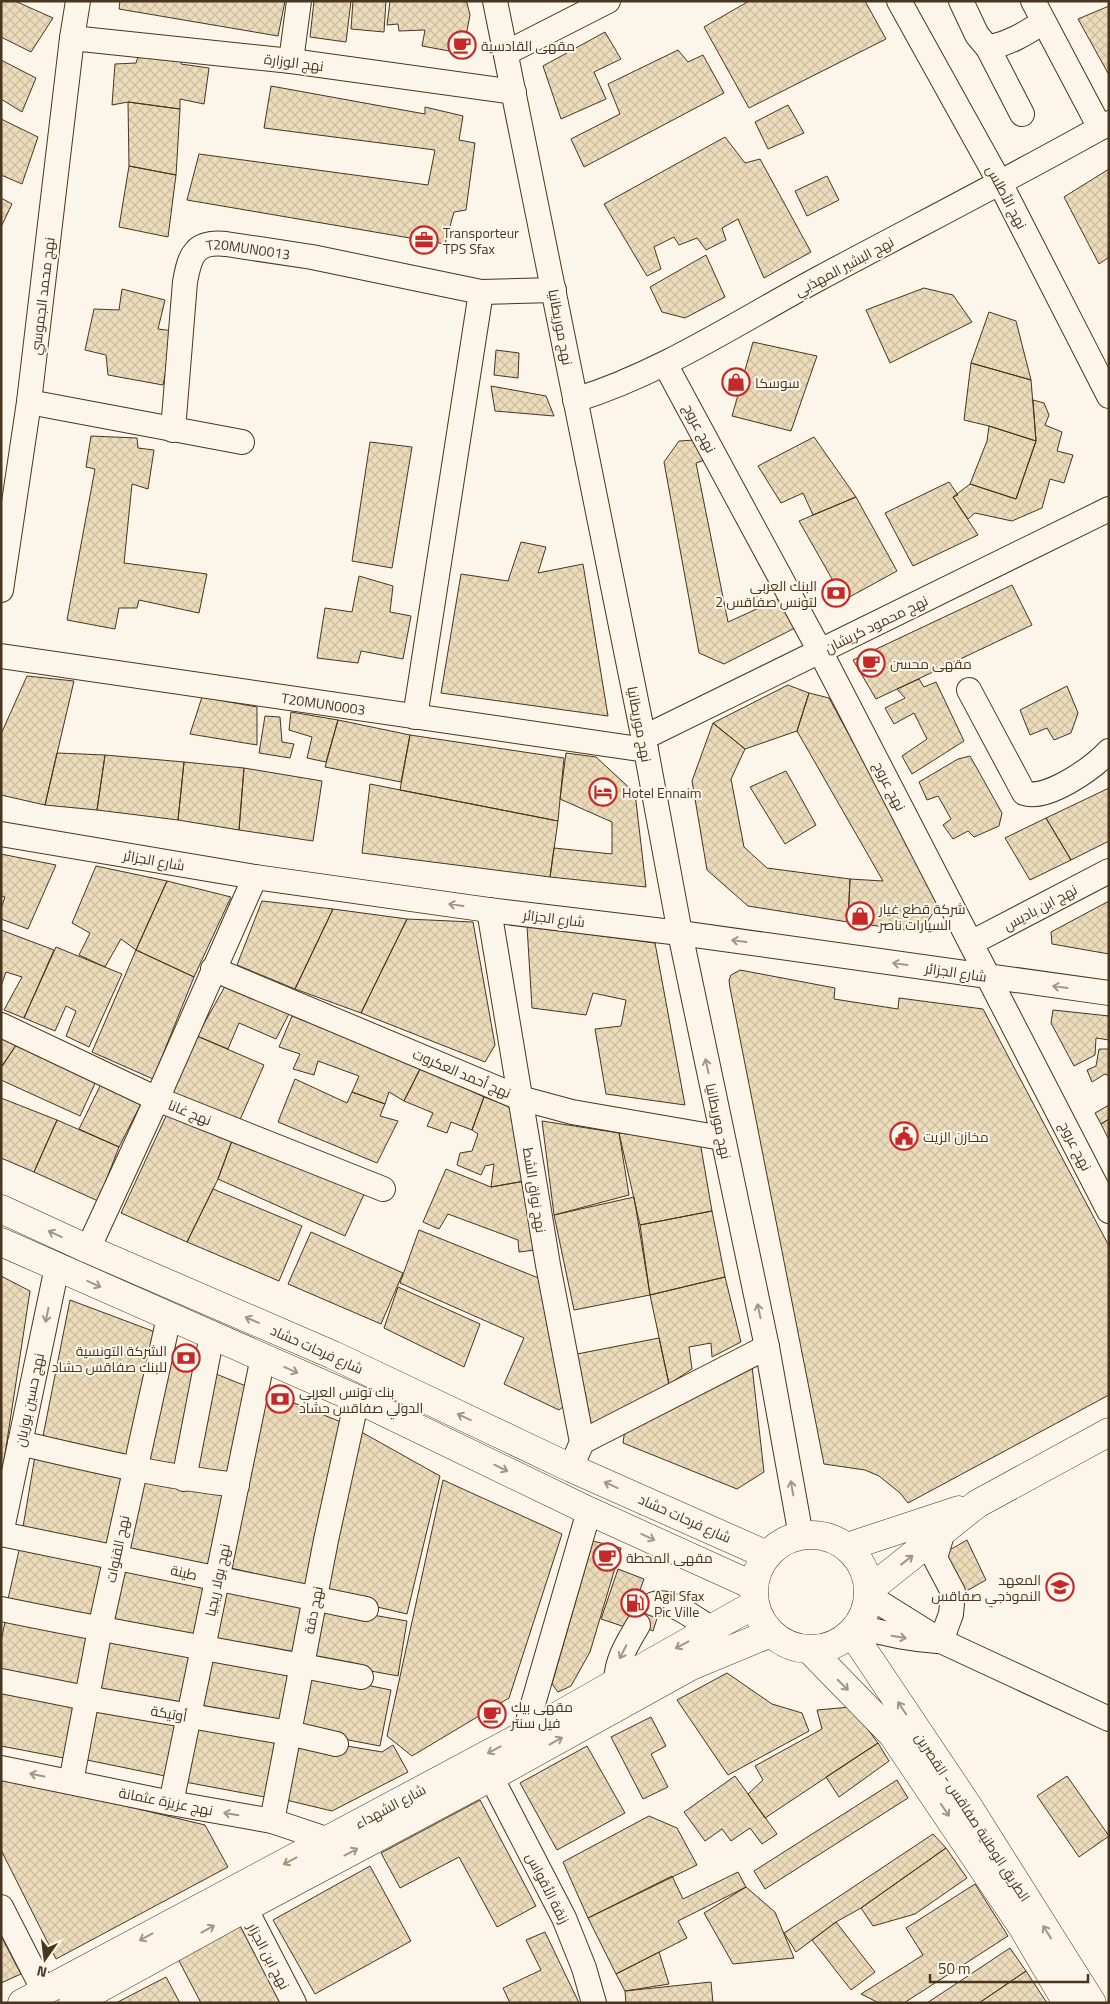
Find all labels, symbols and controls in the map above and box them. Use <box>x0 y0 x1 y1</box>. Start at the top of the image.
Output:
cafe icon: مقهى القادسية <box>447 30 477 60</box>
place label: مقهى القادسية <box>481 35 575 56</box>
street label: نهج الوزارة <box>263 48 325 76</box>
street label: نهج الأطلس <box>981 161 1033 233</box>
place label: Transporteur TPS Sfax <box>443 222 519 259</box>
office icon: Transporteur TPS Sfax <box>409 225 439 255</box>
street label: نهج البشير المهذبي <box>791 231 898 303</box>
street label: T20MUN0013 <box>204 233 292 264</box>
street label: نهج محمد الجموسي <box>24 236 61 356</box>
street label: نهج موريطانيا <box>543 287 579 367</box>
shop icon: سوسكا <box>721 367 751 397</box>
place label: سوسكا <box>755 372 800 393</box>
street label: نهج عروج <box>678 400 722 456</box>
place label: البنك العربي لتونس صفاقس 2 <box>715 575 817 612</box>
bank icon: البنك العربي لتونس صفاقس 2 <box>821 578 851 608</box>
street label: نهج محمود كريشان <box>821 590 931 658</box>
cafe icon: مقهى محسن <box>856 648 886 678</box>
place label: مقهى محسن <box>890 653 972 674</box>
street label: نهج موريطانيا <box>622 684 658 764</box>
street label: T20MUN0003 <box>280 687 367 720</box>
street label: نهج عروج <box>869 758 911 814</box>
hotel icon: Hotel Ennaim <box>588 777 618 807</box>
place label: Hotel Ennaim <box>622 782 702 803</box>
street label: شارع الجزائر <box>121 844 186 876</box>
street label: نهج ابن باديس <box>999 879 1081 935</box>
place label: شركة قطع غيار السيارات ناصر <box>878 898 966 935</box>
one-way arrow <box>448 900 464 910</box>
shop icon: شركة قطع غيار السيارات ناصر <box>845 901 875 931</box>
street label: شارع الجزائر <box>521 904 586 932</box>
one-way arrow <box>731 936 747 946</box>
street label: شارع الجزائر <box>923 957 988 987</box>
one-way arrow <box>892 959 908 969</box>
one-way arrow <box>1053 982 1069 992</box>
street label: نهج أحمد العكروت <box>410 1043 514 1103</box>
one-way arrow <box>702 1059 712 1075</box>
street label: نهج موريطانيا <box>701 1081 737 1161</box>
street label: نهج غانا <box>165 1094 215 1130</box>
street label: نهج عروج <box>1055 1118 1097 1174</box>
public building icon: مخازن الزيت <box>889 1121 919 1151</box>
place label: مخازن الزيت <box>923 1126 989 1147</box>
street label: نهج نواق الشط <box>518 1146 552 1234</box>
one-way arrow <box>48 1229 63 1238</box>
one-way arrow <box>86 1279 101 1289</box>
one-way arrow <box>754 1303 764 1319</box>
one-way arrow <box>42 1307 51 1323</box>
one-way arrow <box>245 1315 260 1325</box>
street label: شارع فرحات حشاد <box>267 1319 367 1379</box>
place label: الشركة التونسية للبنك صفاقس حشاد <box>52 1340 167 1377</box>
bank icon: الشركة التونسية للبنك صفاقس حشاد <box>171 1343 201 1373</box>
street label: نهج حسين بوزيان <box>9 1351 49 1449</box>
one-way arrow <box>283 1365 298 1375</box>
place label: بنك تونس العربي الدولي صفاقس حشاد <box>299 1381 423 1420</box>
bank icon: بنك تونس العربي الدولي صفاقس حشاد <box>265 1384 295 1414</box>
one-way arrow <box>456 1412 471 1422</box>
one-way arrow <box>493 1464 508 1473</box>
one-way arrow <box>604 1480 619 1490</box>
one-way arrow <box>787 1480 797 1496</box>
street label: شارع فرحات حشاد <box>635 1488 735 1548</box>
street label: نهج القنوات <box>100 1513 134 1585</box>
one-way arrow <box>640 1533 655 1543</box>
street label: نهج بولا ريجيا <box>199 1542 235 1618</box>
cafe icon: مقهى المحطة <box>592 1542 622 1572</box>
place label: مقهى المحطة <box>626 1547 713 1568</box>
one-way arrow <box>900 1554 913 1565</box>
street label: طينة <box>169 1559 199 1585</box>
place label: المعهد النموذجي صفاقس <box>931 1569 1041 1608</box>
school or university icon: المعهد النموذجي صفاقس <box>1045 1572 1075 1602</box>
street label: نهج دقة <box>298 1584 328 1636</box>
place label: Agil Sfax Pic Ville <box>654 1585 705 1622</box>
fuel station icon: Agil Sfax Pic Ville <box>620 1588 650 1618</box>
one-way arrow <box>890 1632 906 1642</box>
one-way arrow <box>675 1641 690 1651</box>
one-way arrow <box>618 1644 628 1659</box>
one-way arrow <box>837 1678 849 1691</box>
place label: مقهى بيك فيل سنتر <box>510 1696 573 1733</box>
street label: أوتيكة <box>149 1699 189 1727</box>
cafe icon: مقهى بيك فيل سنتر <box>477 1699 507 1729</box>
one-way arrow <box>897 1701 907 1715</box>
street label: الطريق الوطنية صفاقس - القصرين <box>910 1728 1036 1906</box>
one-way arrow <box>548 1736 562 1746</box>
one-way arrow <box>487 1745 502 1755</box>
one-way arrow <box>30 1770 46 1780</box>
street label: شارع الشهداء <box>351 1778 429 1834</box>
street label: نهج عزيزة عثمانة <box>117 1782 215 1820</box>
one-way arrow <box>940 1803 950 1817</box>
one-way arrow <box>224 1808 240 1818</box>
one-way arrow <box>343 1847 358 1856</box>
street label: زنقة الأقواس <box>521 1849 575 1927</box>
one-way arrow <box>283 1856 297 1866</box>
street label: نهج ابن الجزار <box>242 1918 295 1993</box>
one-way arrow <box>200 1923 215 1933</box>
one-way arrow <box>1042 1925 1053 1939</box>
one-way arrow <box>139 1932 154 1942</box>
north arrow <box>20 1934 70 1984</box>
scale bar <box>930 1952 1088 1984</box>
text: 50 m <box>938 1957 971 1980</box>
text: N <box>34 1961 49 1983</box>

